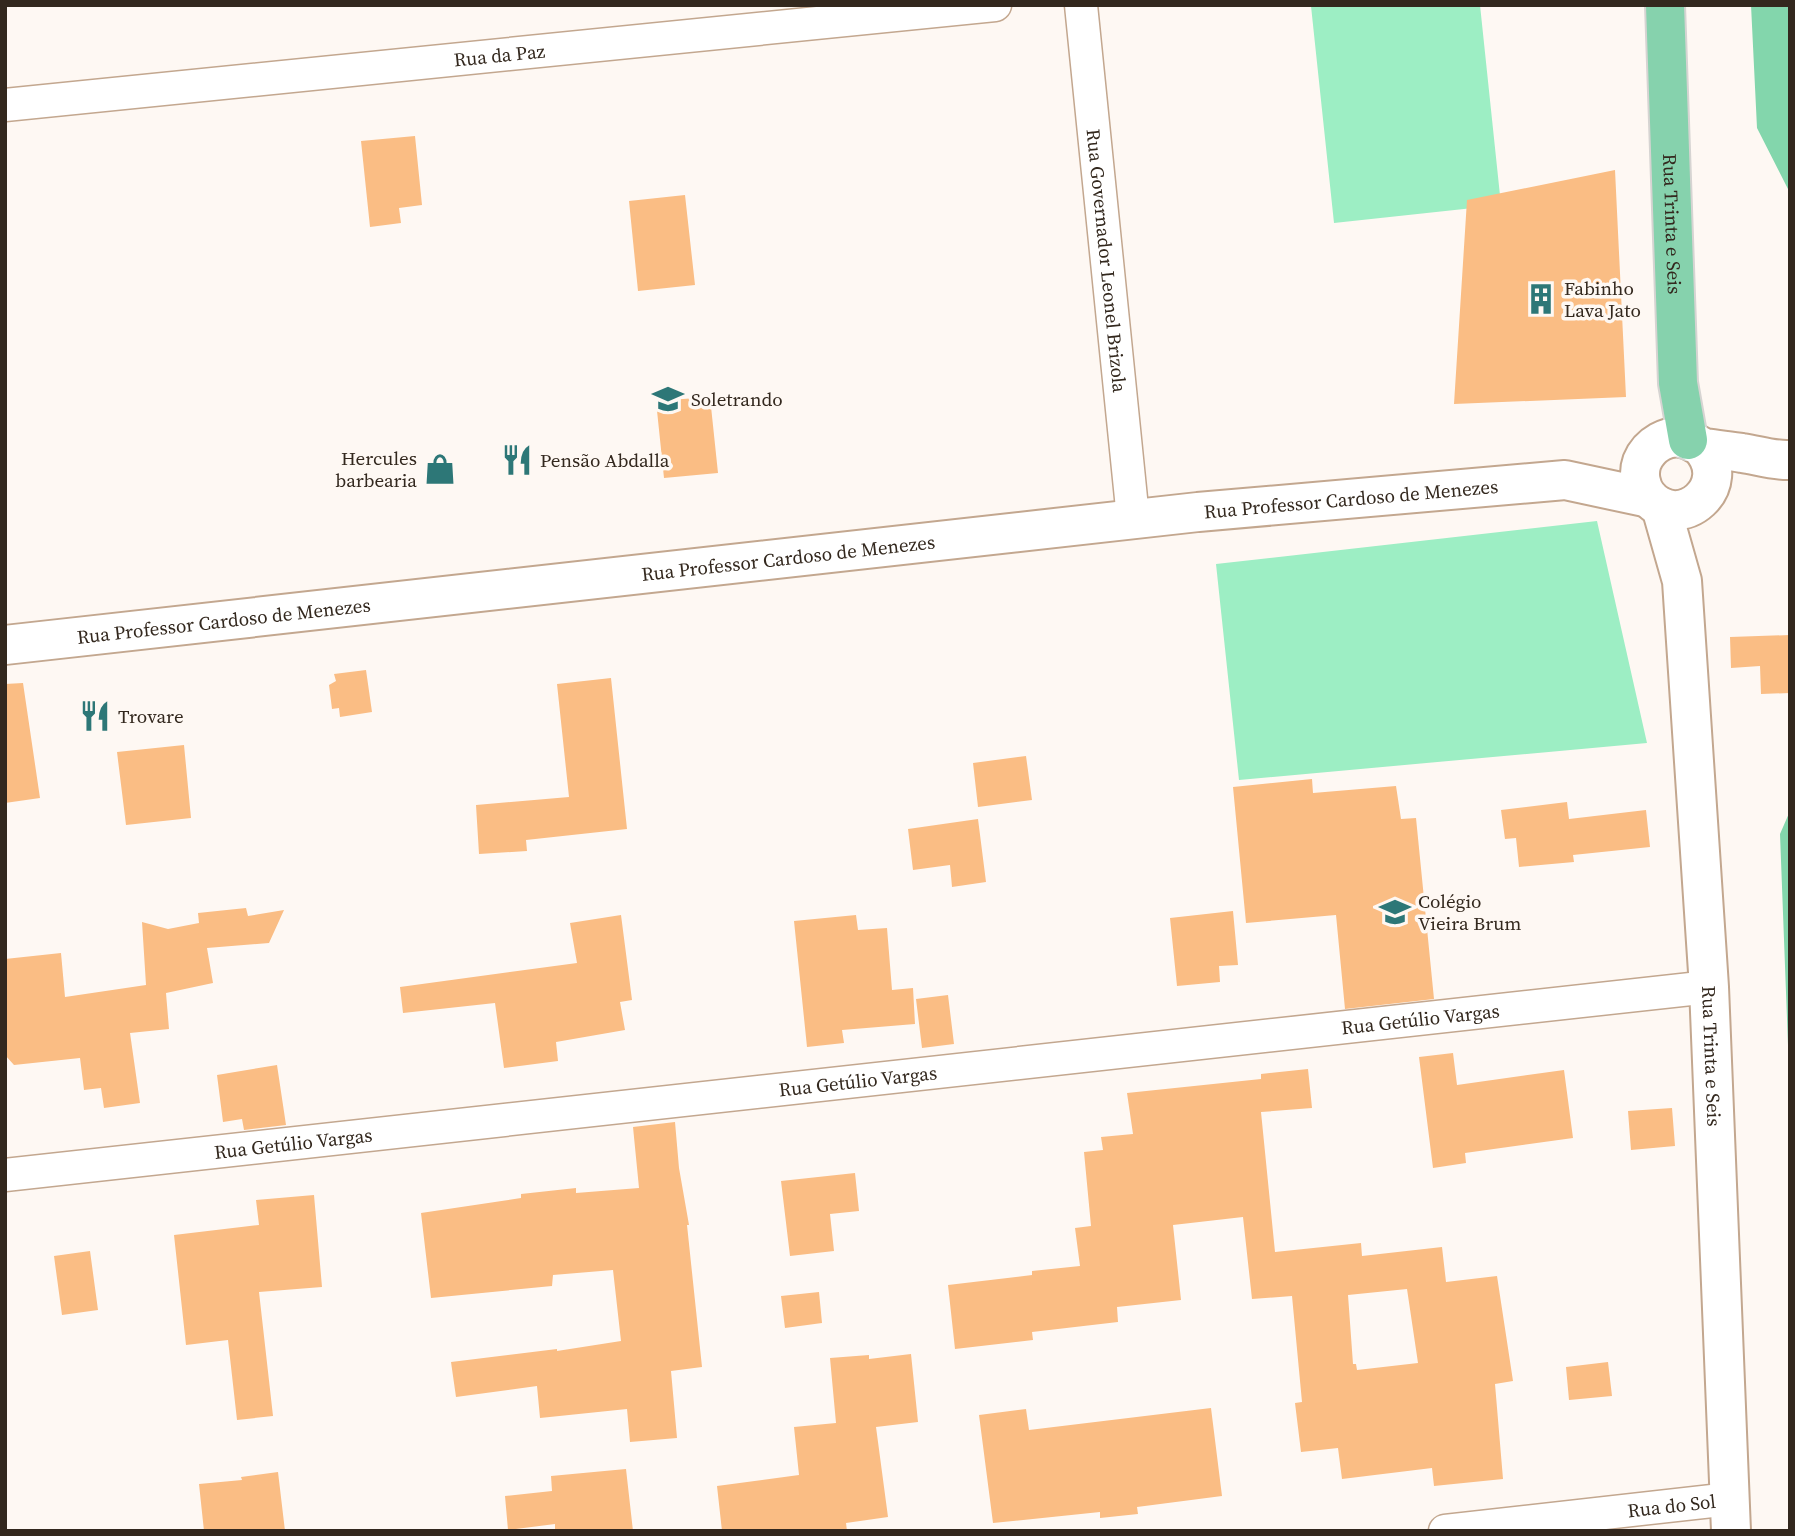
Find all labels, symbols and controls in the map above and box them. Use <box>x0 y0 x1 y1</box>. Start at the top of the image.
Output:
street label: Rua da Paz <box>453 37 547 73</box>
street label: Rua Governador Leonel Brizola <box>1081 128 1133 394</box>
street label: Rua Trinta e Seis <box>1657 153 1688 295</box>
place label: Fabinho Lava Jato <box>1564 275 1641 323</box>
building icon: Fabinho Lava Jato <box>1524 282 1558 316</box>
school or university icon: Soletrando <box>651 382 685 416</box>
place label: Soletrando <box>691 386 783 412</box>
restaurant icon: Pensão Abdalla <box>500 443 534 477</box>
place label: Hercules barbearia <box>335 445 417 493</box>
place label: Pensão Abdalla <box>540 447 670 473</box>
shop icon: Hercules barbearia <box>423 452 457 486</box>
street label: Rua Professor Cardoso de Menezes <box>1203 473 1499 524</box>
street label: Rua Professor Cardoso de Menezes <box>640 528 936 587</box>
street label: Rua Professor Cardoso de Menezes <box>75 591 372 650</box>
restaurant icon: Trovare <box>78 699 112 733</box>
place label: Trovare <box>118 703 184 729</box>
place label: Colégio Vieira Brum <box>1418 888 1521 936</box>
school or university icon: Colégio Vieira Brum <box>1378 895 1412 929</box>
street label: Rua Trinta e Seis <box>1696 985 1728 1127</box>
street label: Rua Getúlio Vargas <box>1340 997 1501 1040</box>
street label: Rua Getúlio Vargas <box>777 1059 938 1103</box>
street label: Rua Getúlio Vargas <box>213 1122 374 1165</box>
street label: Rua do Sol <box>1626 1488 1717 1523</box>

